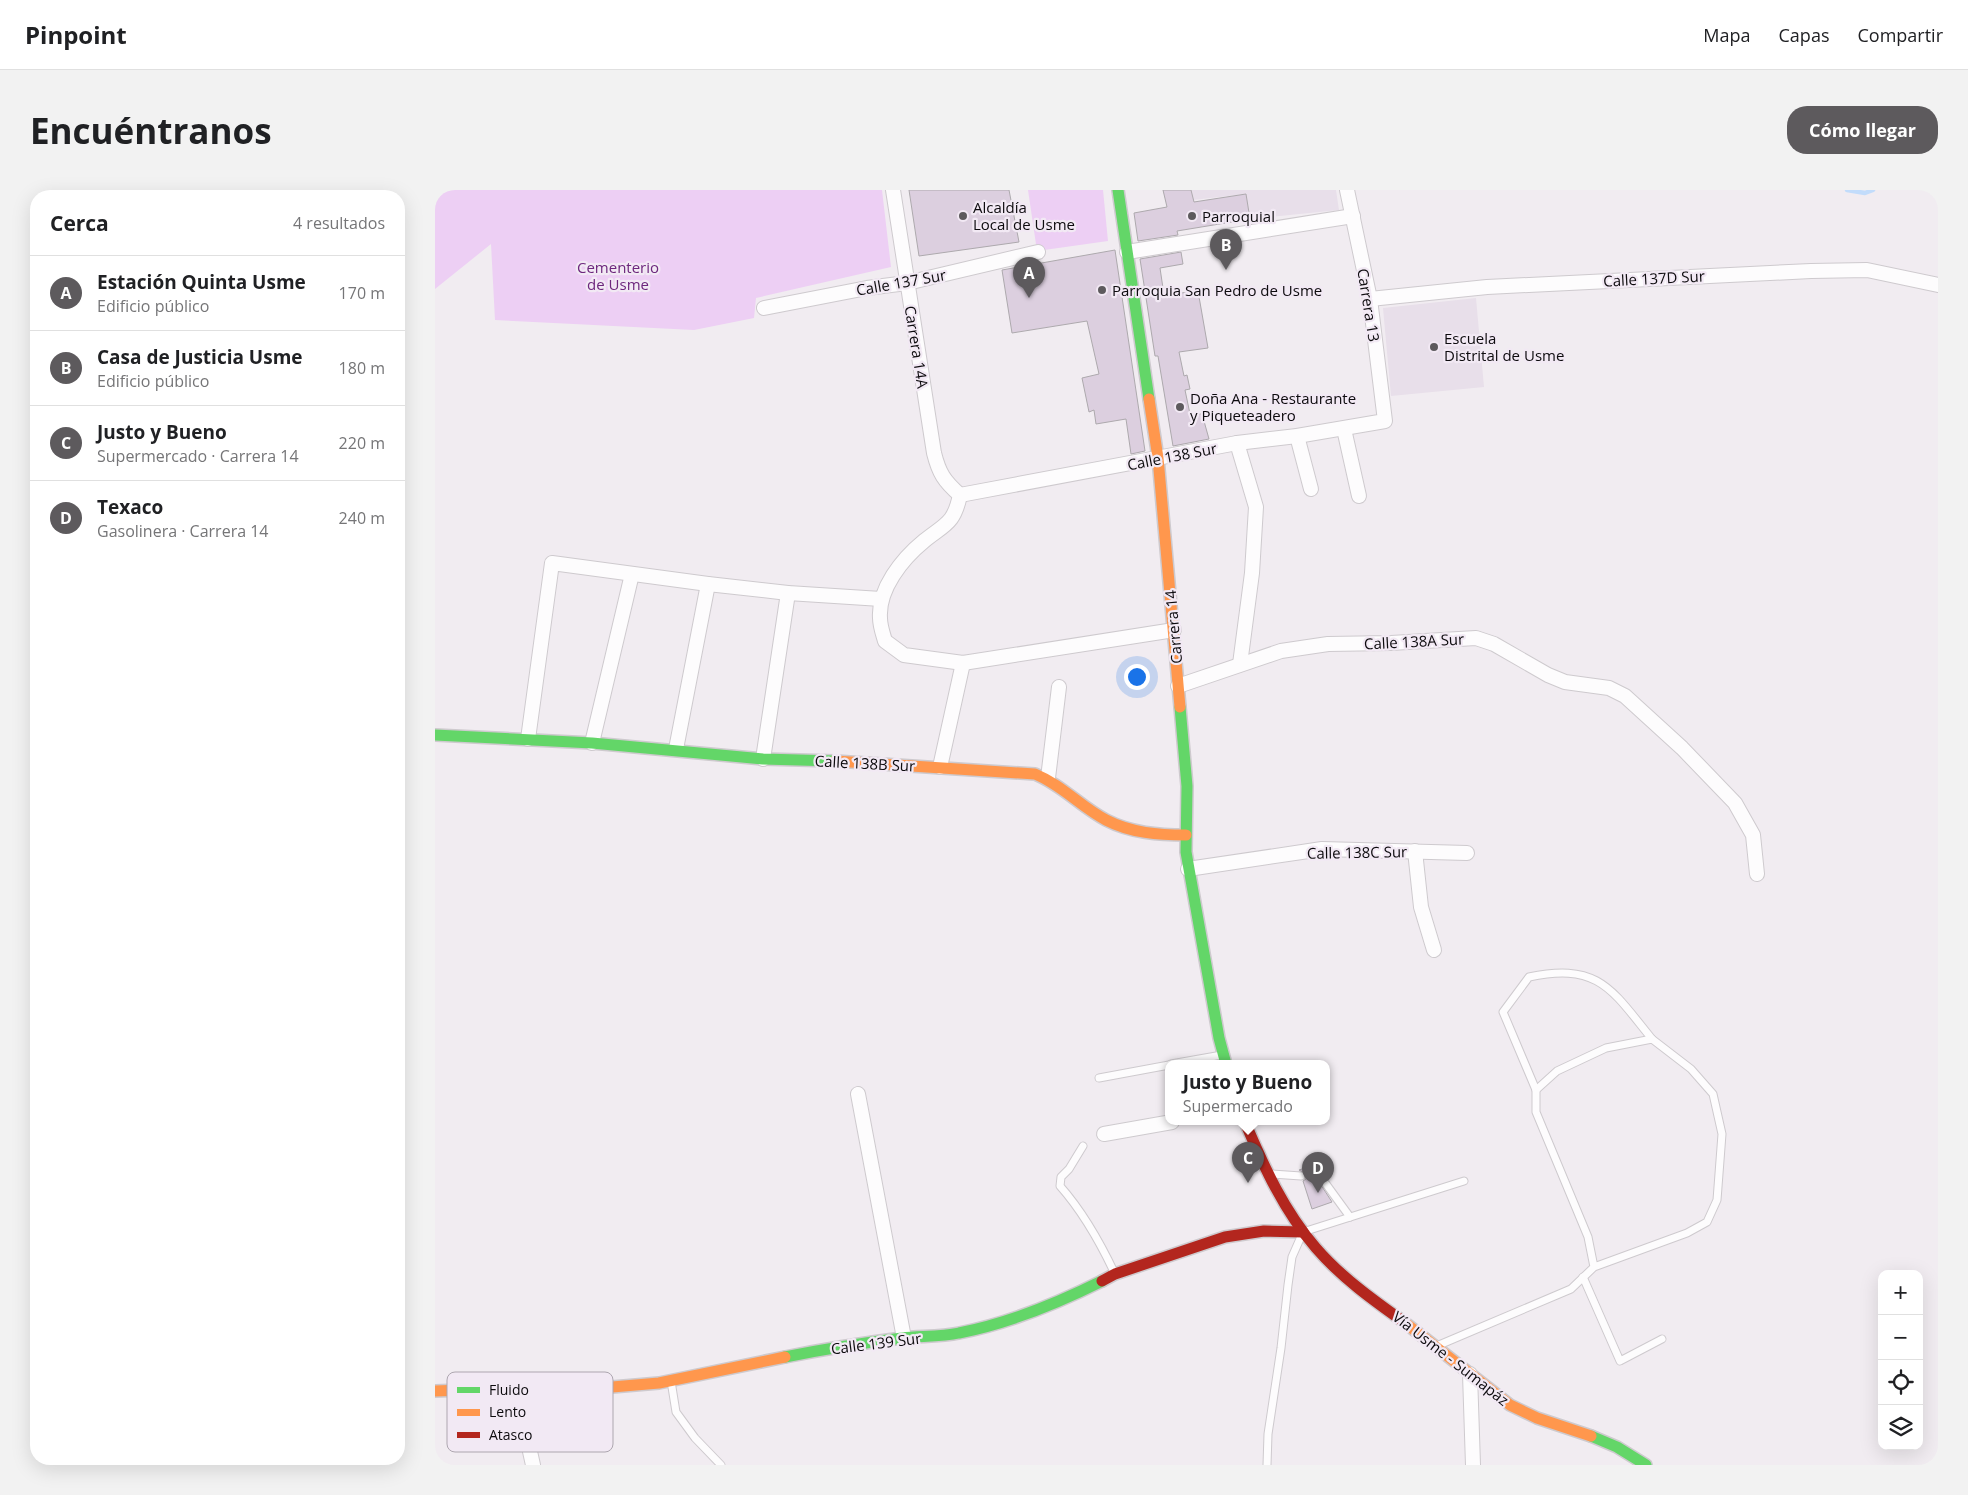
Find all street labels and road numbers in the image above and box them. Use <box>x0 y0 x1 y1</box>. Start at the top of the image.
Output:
street label: Calle 137 Sur <box>855 264 947 300</box>
street label: Calle 137D Sur <box>1603 265 1705 291</box>
street label: Carrera 13 <box>1353 267 1385 343</box>
street label: Carrera 14A <box>901 304 933 390</box>
street label: Calle 138 Sur <box>1125 438 1219 474</box>
street label: Carrera 14 <box>1160 589 1186 665</box>
street label: Calle 138A Sur <box>1363 628 1465 654</box>
street label: Calle 138B Sur <box>814 750 916 776</box>
street label: Calle 138C Sur <box>1307 841 1407 863</box>
street label: Vía Usme - Sumapáz <box>1389 1306 1513 1410</box>
street label: Calle 139 Sur <box>830 1328 922 1358</box>

